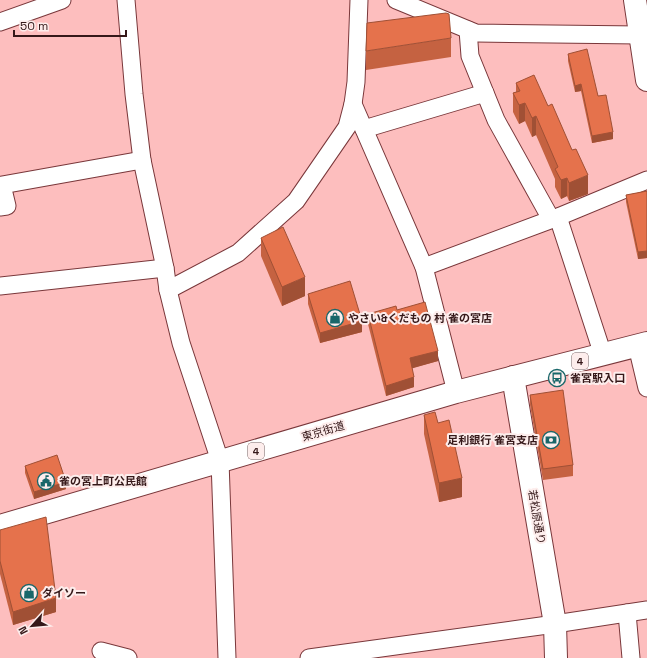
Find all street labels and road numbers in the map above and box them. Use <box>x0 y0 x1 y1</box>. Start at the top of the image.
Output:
road number: 4 <box>572 353 588 369</box>
street label: 東京街道 <box>300 418 346 444</box>
road number: 4 <box>248 443 264 459</box>
street label: 若松原通り <box>525 489 549 545</box>

